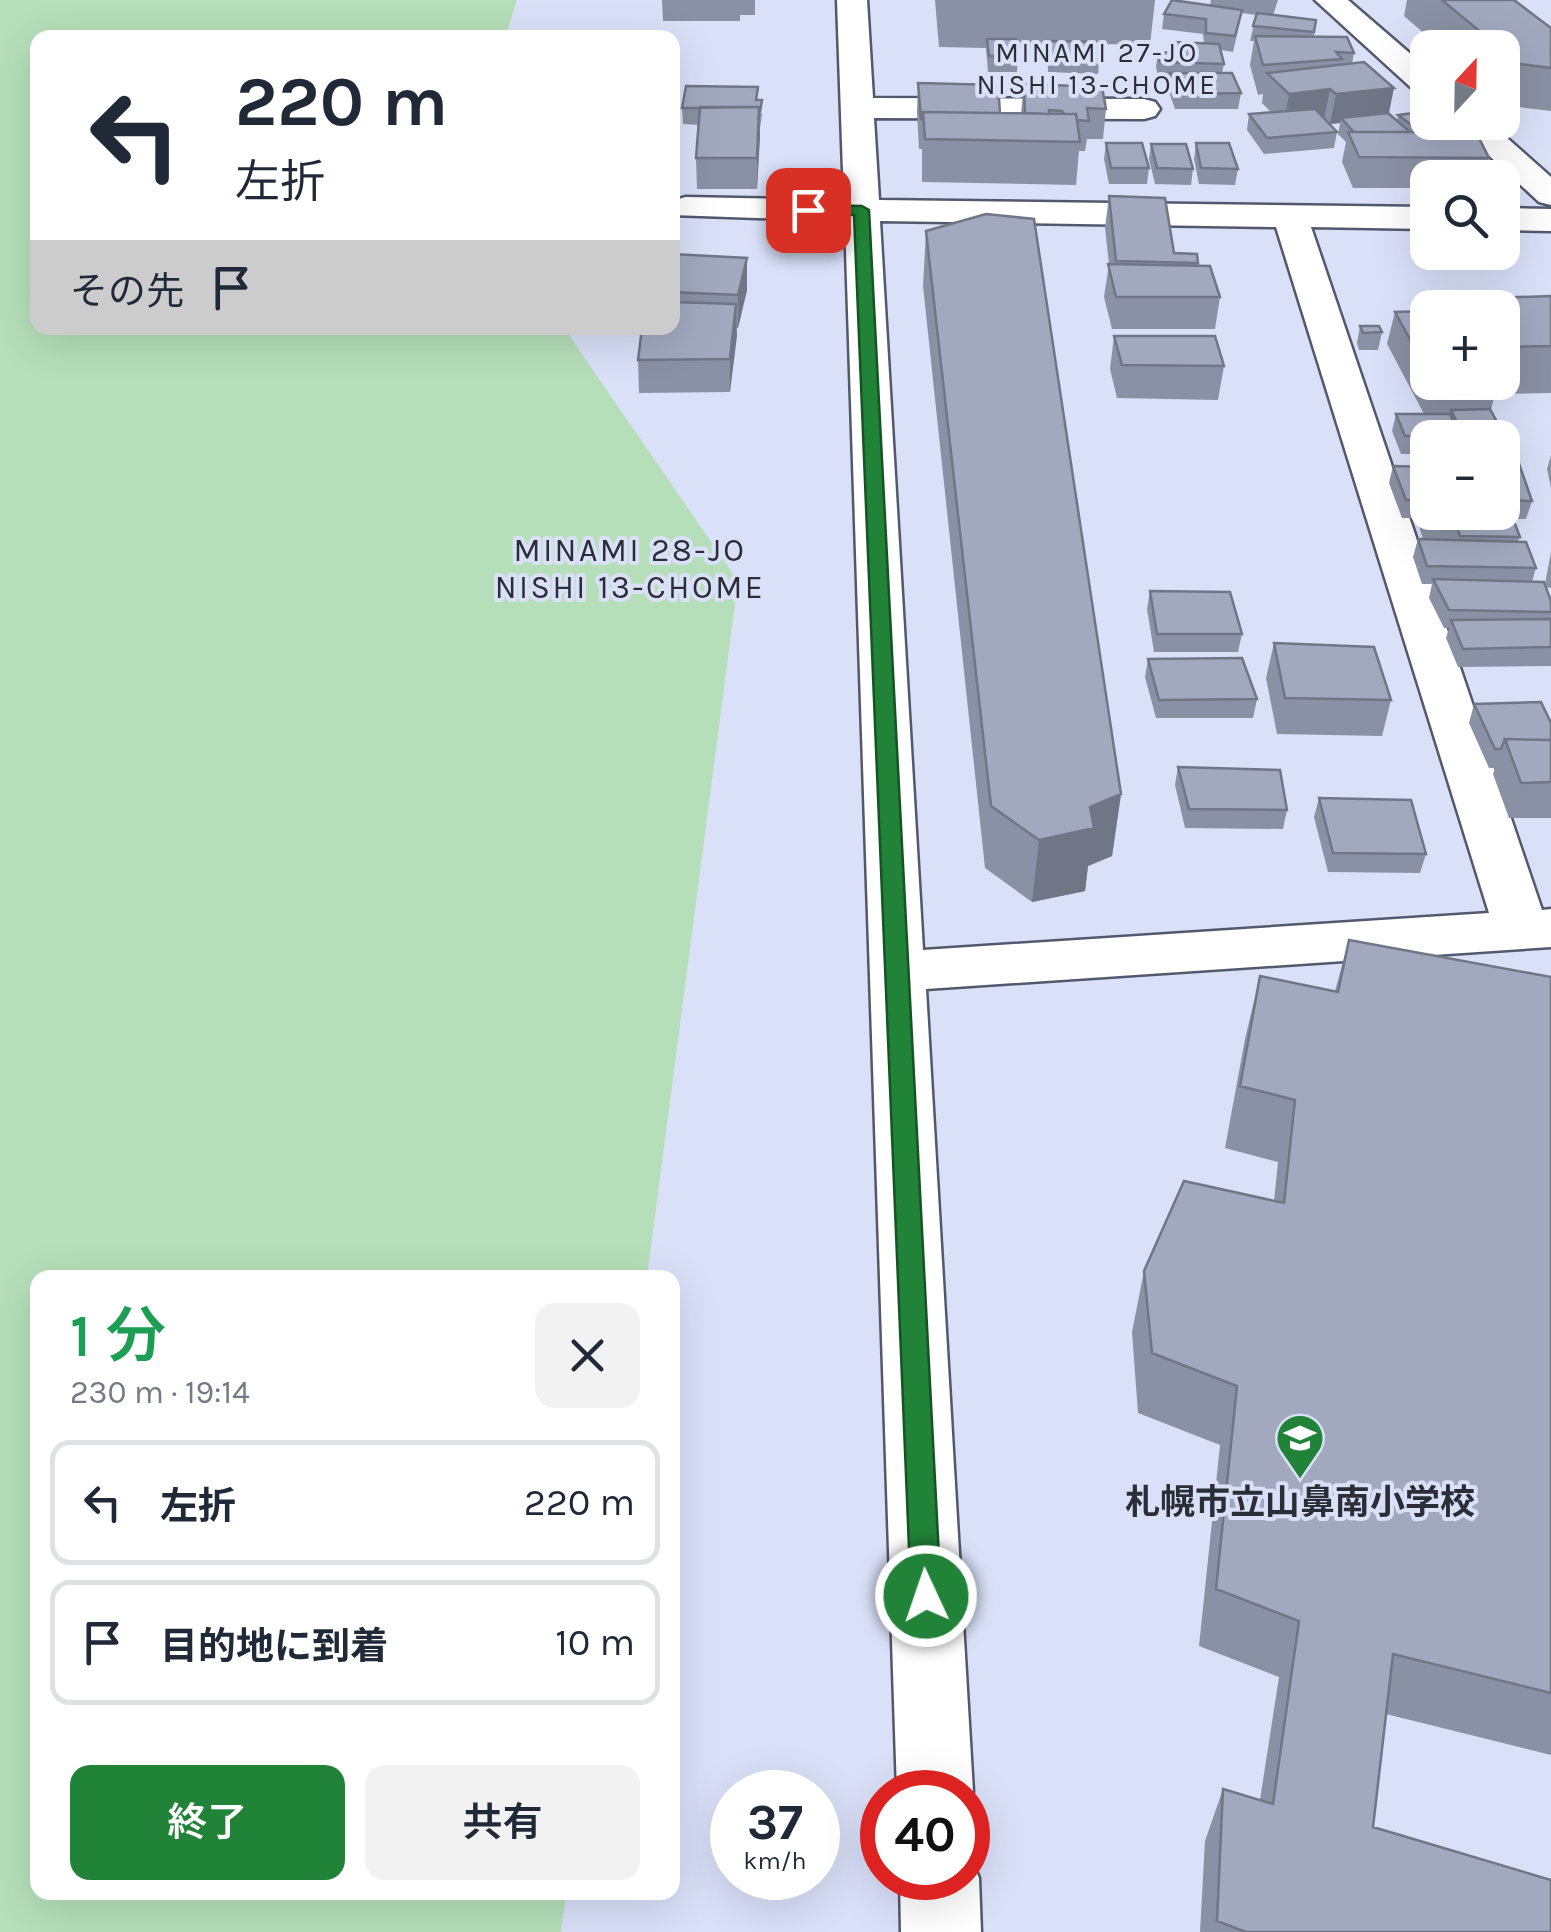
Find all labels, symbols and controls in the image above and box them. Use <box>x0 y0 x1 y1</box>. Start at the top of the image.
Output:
north arrow <box>1410 30 1520 140</box>
map controls <box>1410 30 1520 530</box>
district label: MINAMI 27-JO NISHI 13-CHOME <box>976 36 1218 101</box>
text: 220 m <box>235 61 448 143</box>
icon: left <box>70 70 200 200</box>
text: 左折 <box>235 156 325 208</box>
button: search <box>1410 160 1520 270</box>
pin <box>766 168 851 253</box>
icon: arrive <box>781 183 836 238</box>
icon: arrive <box>204 260 259 315</box>
text: その先 <box>70 269 184 314</box>
button: + <box>1410 290 1520 400</box>
button: − <box>1410 420 1520 530</box>
district label: MINAMI 28-JO NISHI 13-CHOME <box>495 532 765 606</box>
text: 1 分 <box>70 1301 166 1371</box>
button: close <box>535 1303 640 1408</box>
text: 230 m · 19:14 <box>70 1374 250 1411</box>
school or university icon: 札幌市立山鼻南小学校 <box>1274 1412 1326 1480</box>
icon: left <box>75 1475 130 1530</box>
text: 220 m <box>524 1480 635 1525</box>
place label: 札幌市立山鼻南小学校 <box>1125 1482 1475 1523</box>
text: 左折 <box>160 1484 236 1529</box>
position arrow <box>874 1544 978 1648</box>
icon: arrive <box>75 1615 130 1670</box>
text: 10 m <box>555 1620 635 1665</box>
text: 目的地に到着 <box>160 1624 388 1669</box>
button: 終了 <box>70 1765 345 1880</box>
button: 共有 <box>365 1765 640 1880</box>
speed limit sign: 40 <box>860 1770 990 1900</box>
text: 37 <box>747 1793 803 1852</box>
text: km/h <box>743 1846 807 1875</box>

